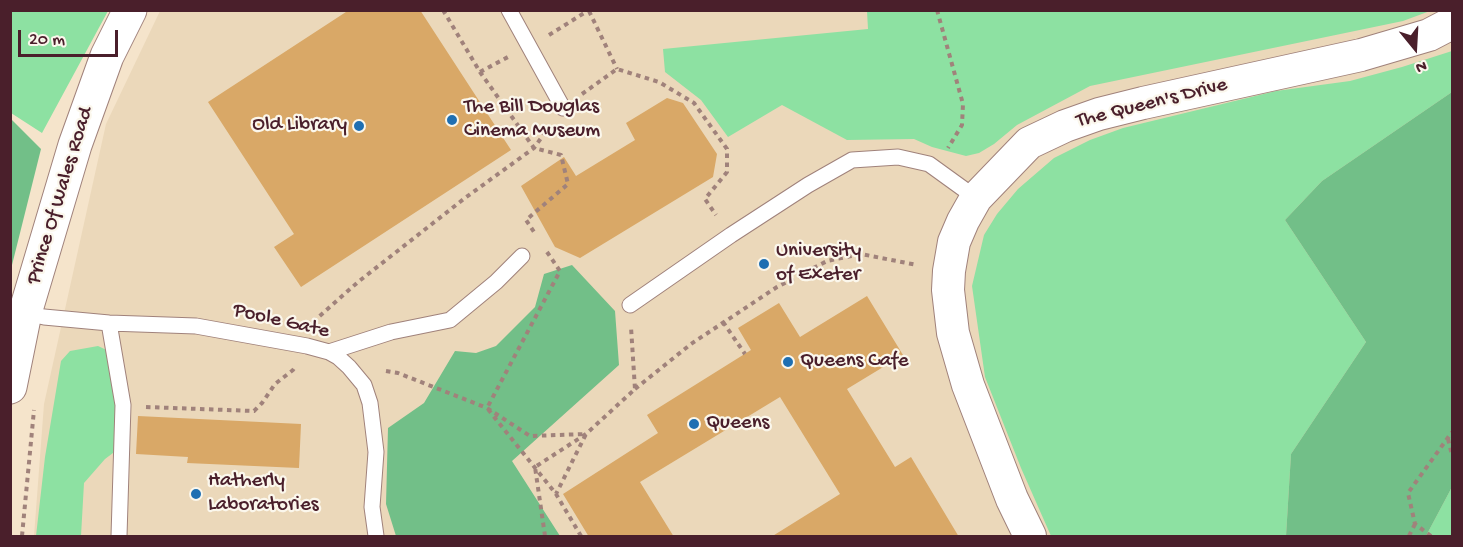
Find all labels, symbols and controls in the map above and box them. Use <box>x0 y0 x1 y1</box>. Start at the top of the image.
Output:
scale bar <box>21 18 122 56</box>
north arrow <box>1385 18 1445 78</box>
text: 20 m <box>29 30 65 51</box>
text: N <box>1413 55 1429 76</box>
street label: The Queen's Drive <box>1074 73 1230 135</box>
place label: The Bill Douglas Cinema Museum <box>464 95 600 145</box>
street label: Prince Of Wales Road <box>22 104 100 288</box>
place label: Old Library <box>252 113 347 139</box>
marker: The Bill Douglas Cinema Museum <box>445 113 459 127</box>
marker: Old Library <box>352 119 366 133</box>
place label: University of Exeter <box>776 239 861 289</box>
marker: University of Exeter <box>757 257 771 271</box>
street label: Poole Gate <box>230 299 332 345</box>
place label: Queens Cafe <box>800 349 909 375</box>
marker: Queens Cafe <box>781 355 795 369</box>
place label: Queens <box>706 411 769 437</box>
marker: Queens <box>687 417 701 431</box>
place label: Hatherly Laboratories <box>208 469 318 519</box>
marker: Hatherly Laboratories <box>189 487 203 501</box>

